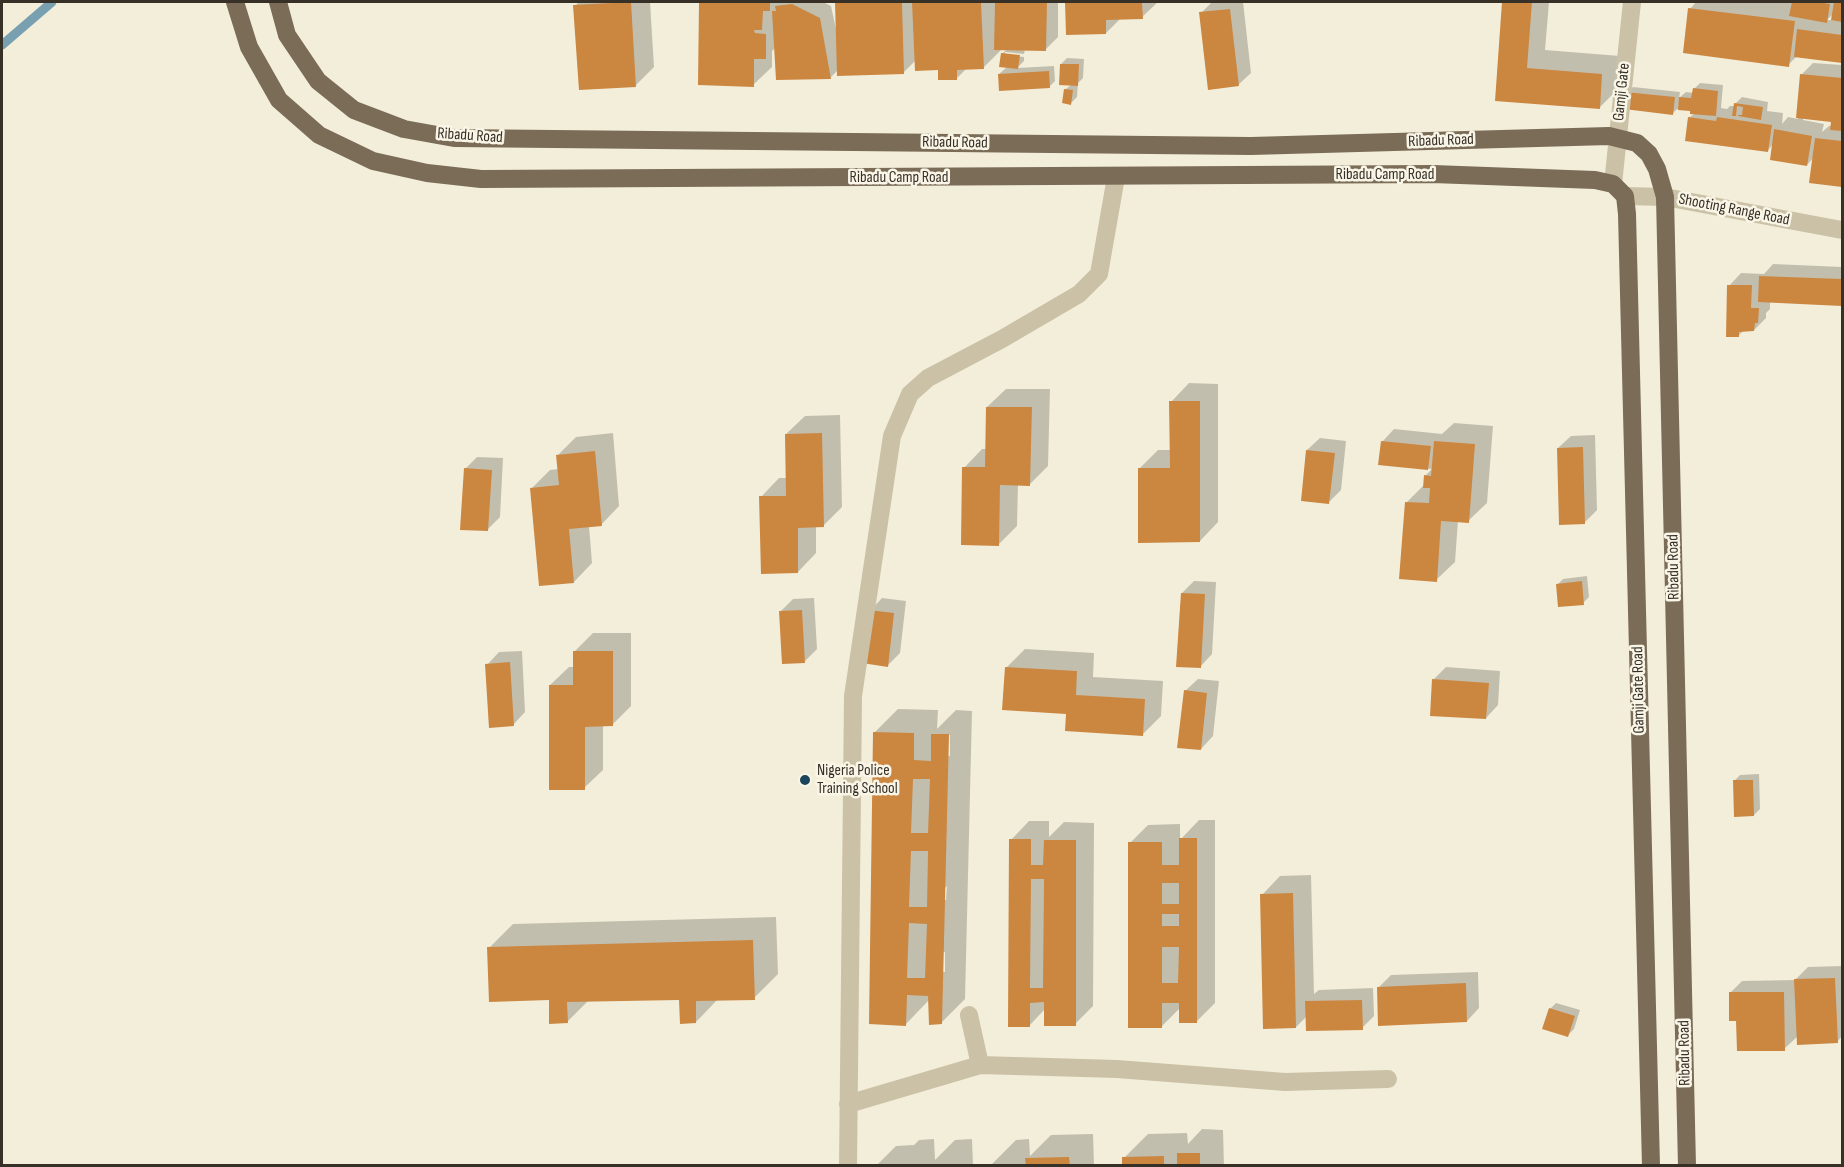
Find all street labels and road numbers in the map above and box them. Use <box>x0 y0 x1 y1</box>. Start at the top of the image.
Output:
street label: Gamji Gate <box>1609 62 1635 122</box>
street label: Ribadu Road <box>437 124 503 148</box>
street label: Ribadu Road <box>1408 130 1474 152</box>
street label: Ribadu Road <box>922 133 988 153</box>
street label: Ribadu Camp Road <box>1336 165 1434 185</box>
street label: Ribadu Camp Road <box>850 168 948 188</box>
street label: Shooting Range Road <box>1677 190 1791 230</box>
street label: Ribadu Road <box>1664 534 1684 600</box>
street label: Gamji Gate Road <box>1629 646 1649 734</box>
street label: Ribadu Road <box>1675 1020 1695 1086</box>

